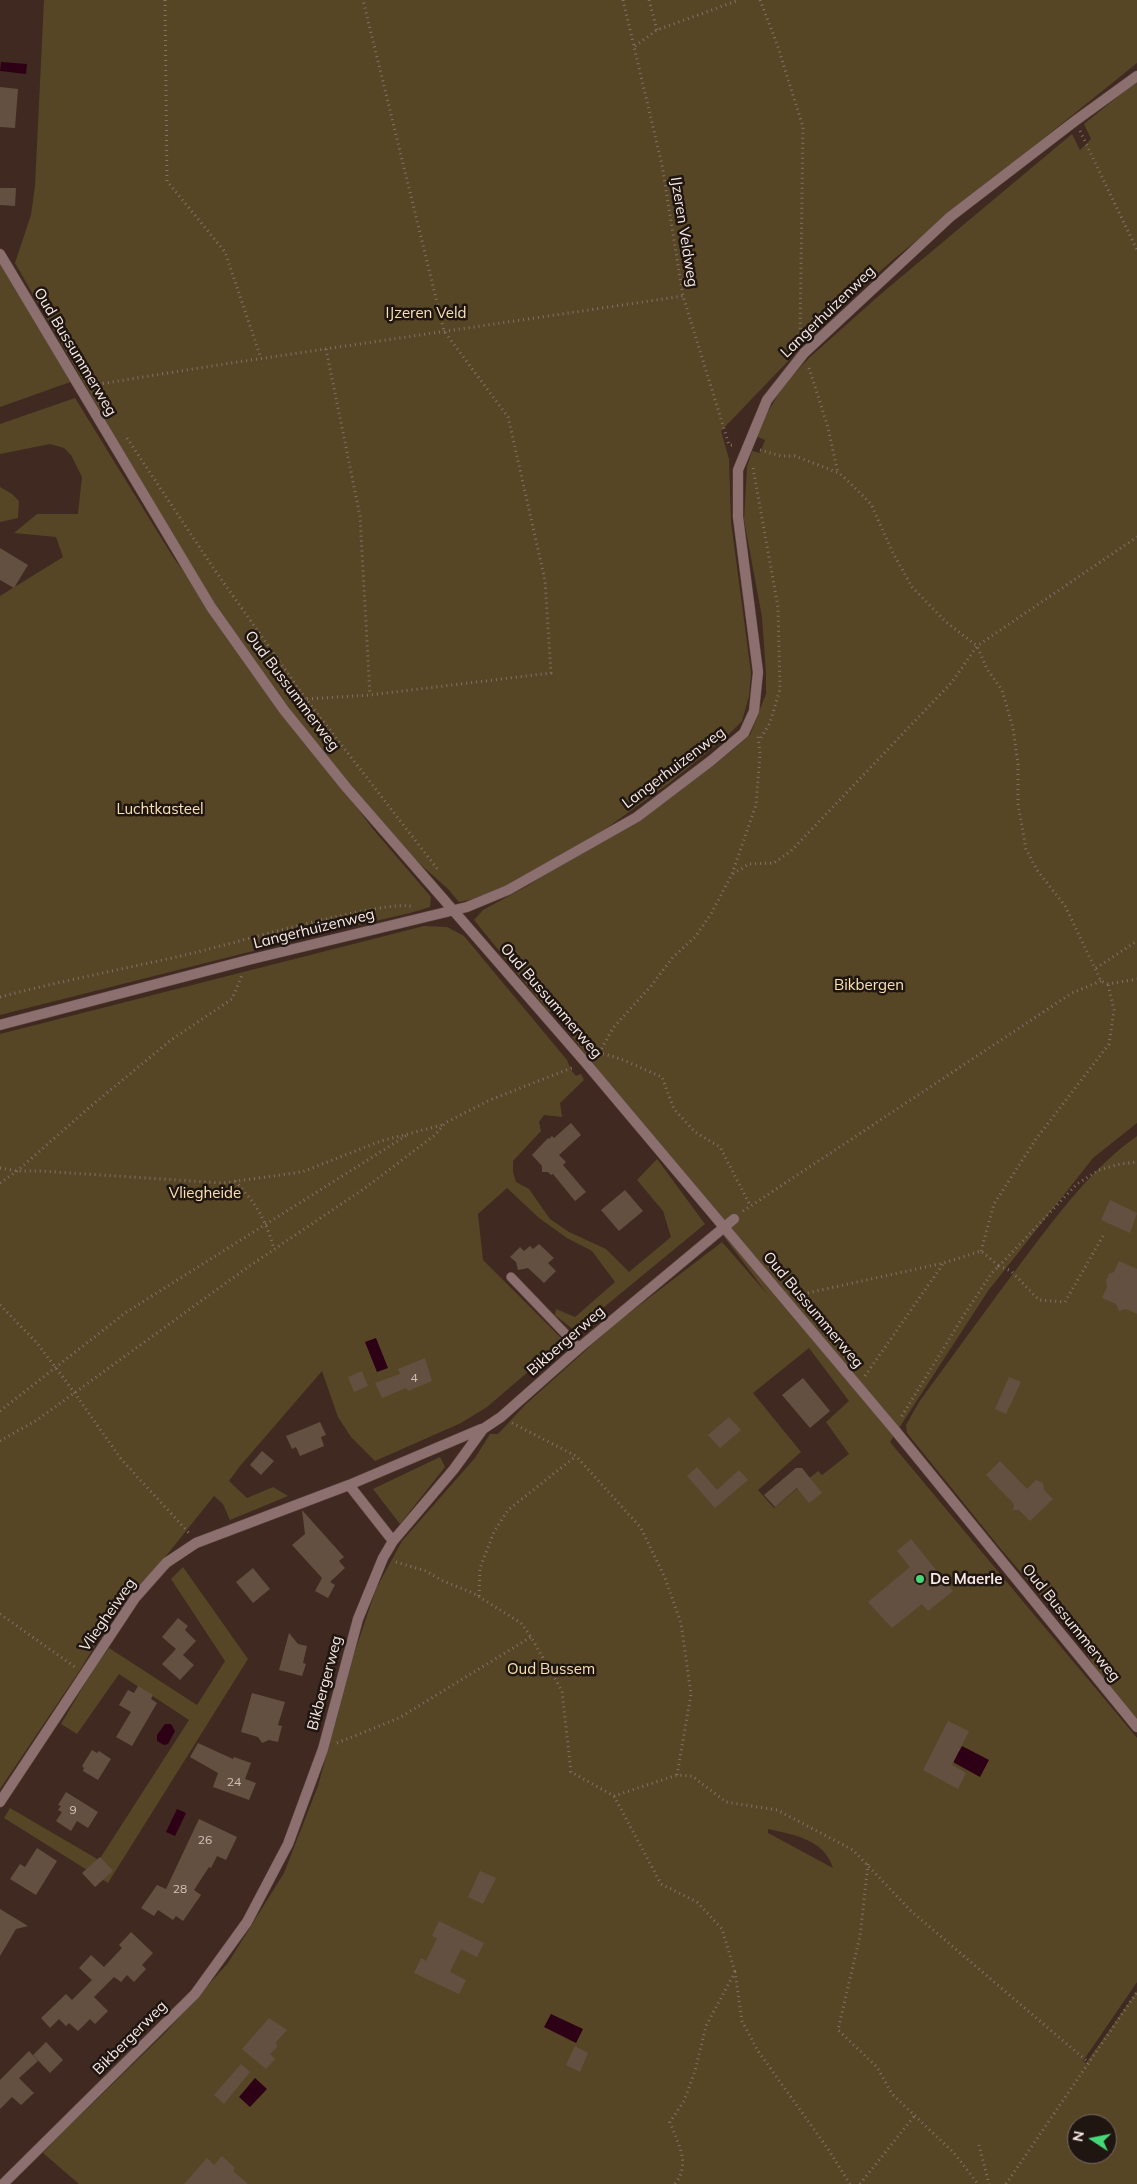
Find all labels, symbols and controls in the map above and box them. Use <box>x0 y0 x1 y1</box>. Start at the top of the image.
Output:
street label: IJzeren Veldweg <box>666 176 702 288</box>
street label: Langerhuizenweg <box>777 262 879 362</box>
street label: Oud Bussummerweg <box>30 285 120 419</box>
park label: IJzeren Veld <box>385 304 467 322</box>
street label: Oud Bussummerweg <box>241 627 343 755</box>
street label: Langerhuizenweg <box>619 723 729 813</box>
park label: Luchtkasteel <box>116 800 204 818</box>
street label: Langerhuizenweg <box>252 905 376 953</box>
street label: Oud Bussummerweg <box>496 940 606 1062</box>
park label: Bikbergen <box>834 976 904 994</box>
park label: Vliegheide <box>169 1184 241 1202</box>
street label: Oud Bussummerweg <box>759 1248 867 1372</box>
street label: Bikbergerweg <box>523 1302 609 1380</box>
house number: 4 <box>410 1371 418 1385</box>
street label: Oud Bussummerweg <box>1018 1561 1124 1685</box>
place label: De Maerle <box>930 1570 1002 1588</box>
marker: De Maerle <box>914 1573 926 1585</box>
street label: Vliegheiweg <box>76 1575 140 1655</box>
street label: Bikbergerweg <box>304 1634 346 1732</box>
park label: Oud Bussem <box>507 1660 595 1678</box>
house number: 24 <box>227 1775 241 1789</box>
house number: 9 <box>69 1803 77 1817</box>
house number: 26 <box>198 1833 212 1847</box>
house number: 28 <box>173 1882 187 1896</box>
street label: Bikbergerweg <box>89 1997 171 2079</box>
north arrow <box>1067 2114 1117 2164</box>
text: N <box>1068 2129 1088 2143</box>

